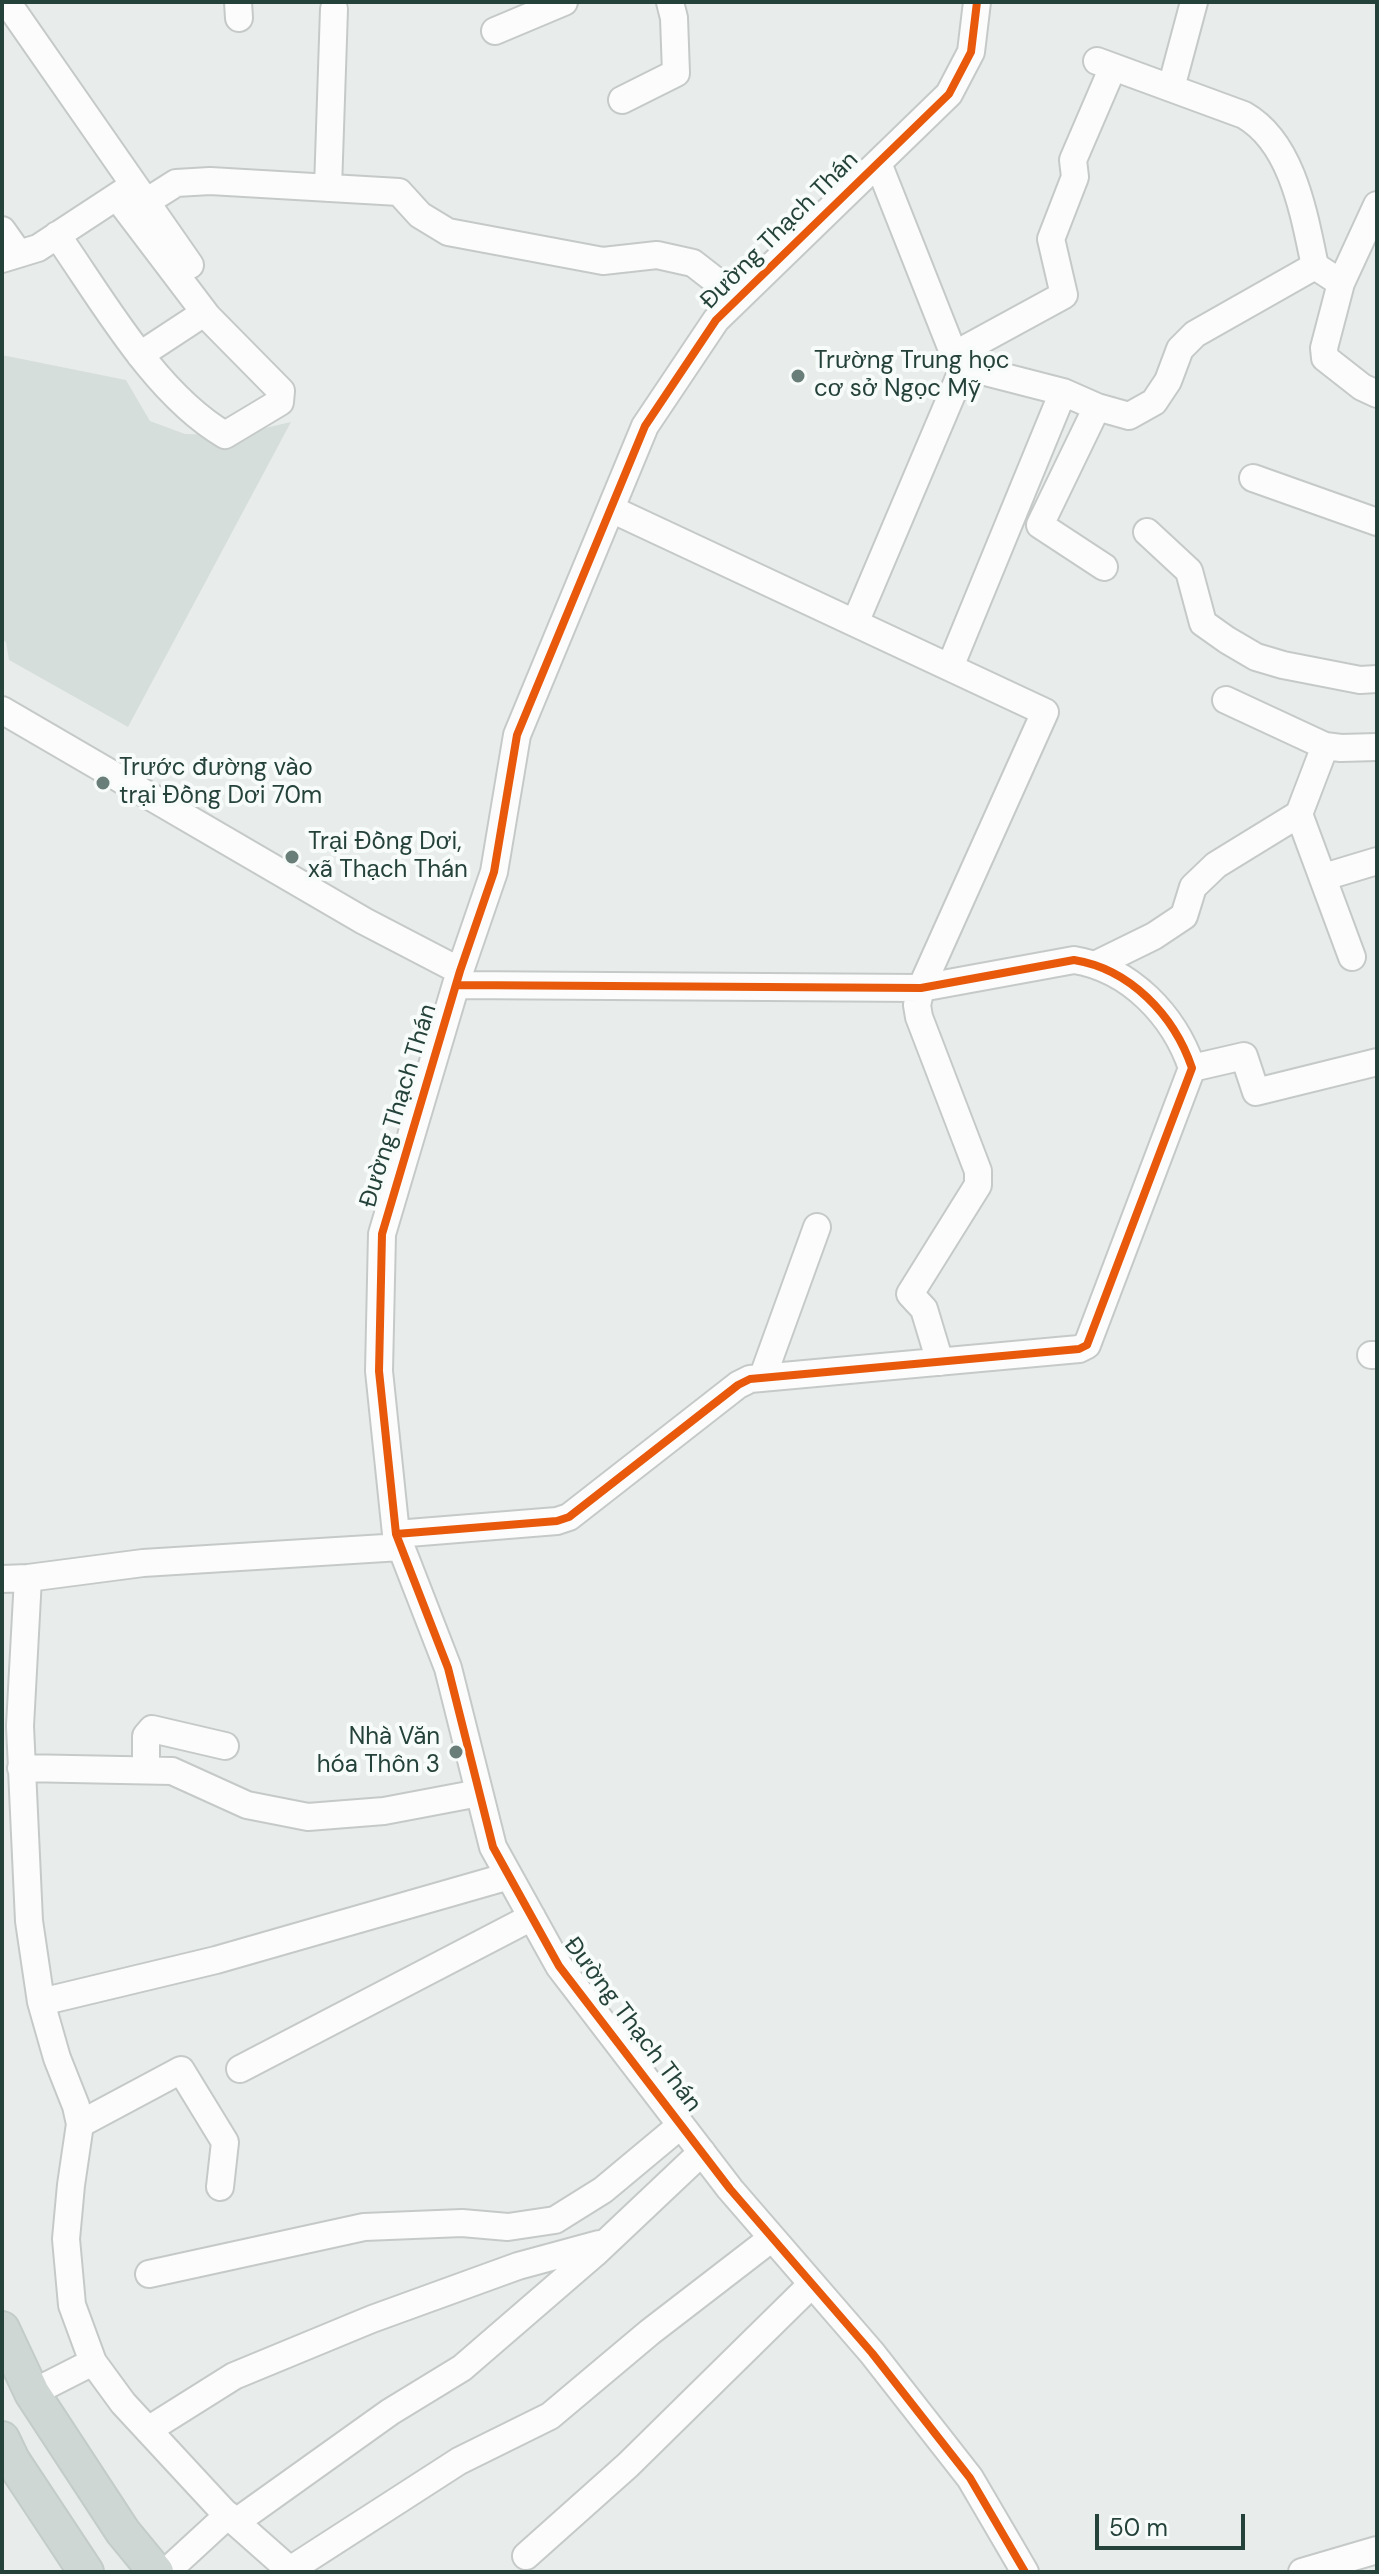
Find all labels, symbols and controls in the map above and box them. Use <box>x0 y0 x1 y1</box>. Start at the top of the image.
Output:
street label: Đường Thạch Thán <box>695 146 865 316</box>
place label: Trường Trung học cơ sở Ngọc Mỹ <box>814 348 1009 404</box>
marker: Trường Trung học cơ sở Ngọc Mỹ <box>789 367 807 385</box>
place label: Trước đường vào trại Đồng Dơi 70m <box>119 755 322 811</box>
marker: Trước đường vào trại Đồng Dơi 70m <box>94 774 112 792</box>
place label: Trại Đồng Dơi, xã Thạch Thán <box>308 829 468 885</box>
marker: Trại Đồng Dơi, xã Thạch Thán <box>283 848 301 866</box>
street label: Đường Thạch Thán <box>354 1001 444 1211</box>
place label: Nhà Văn hóa Thôn 3 <box>317 1724 440 1780</box>
marker: Nhà Văn hóa Thôn 3 <box>447 1743 465 1761</box>
street label: Đường Thạch Thán <box>557 1932 707 2118</box>
scale bar <box>1099 2498 1249 2548</box>
text: 50 m <box>1109 2512 1168 2543</box>

